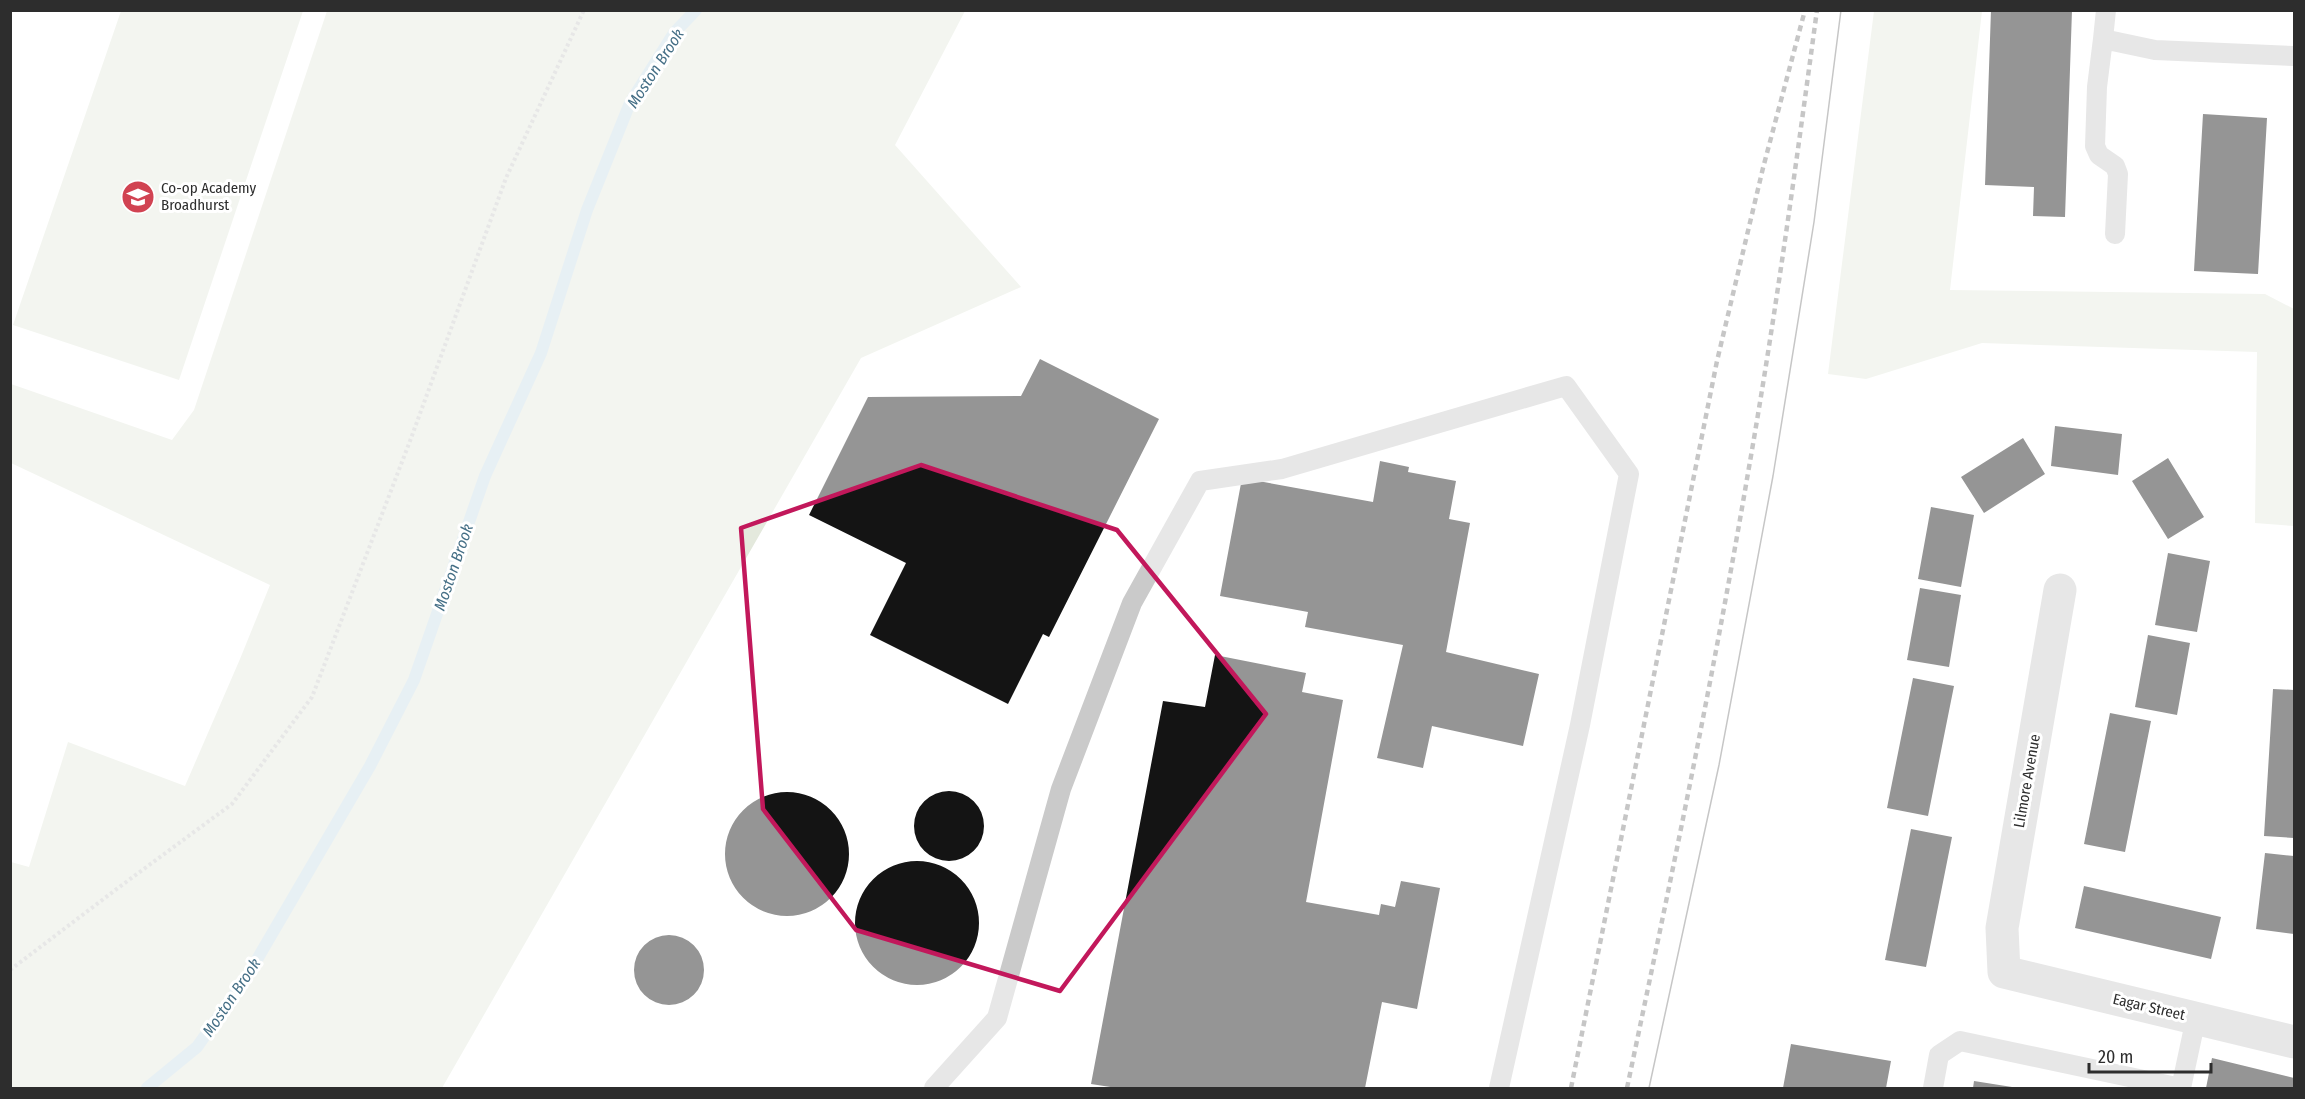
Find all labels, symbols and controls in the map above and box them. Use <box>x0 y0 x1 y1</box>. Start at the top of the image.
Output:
water label: Moston Brook <box>623 25 688 111</box>
school or university icon: Co-op Academy Broadhurst <box>120 179 156 215</box>
place label: Co-op Academy Broadhurst <box>161 179 257 214</box>
water label: Moston Brook <box>430 521 477 613</box>
street label: Lilmore Avenue <box>2010 733 2044 829</box>
water label: Moston Brook <box>198 954 265 1040</box>
street label: Eagar Street <box>2111 990 2187 1024</box>
scale bar <box>2089 1036 2210 1074</box>
text: 20 m <box>2098 1046 2133 1068</box>

